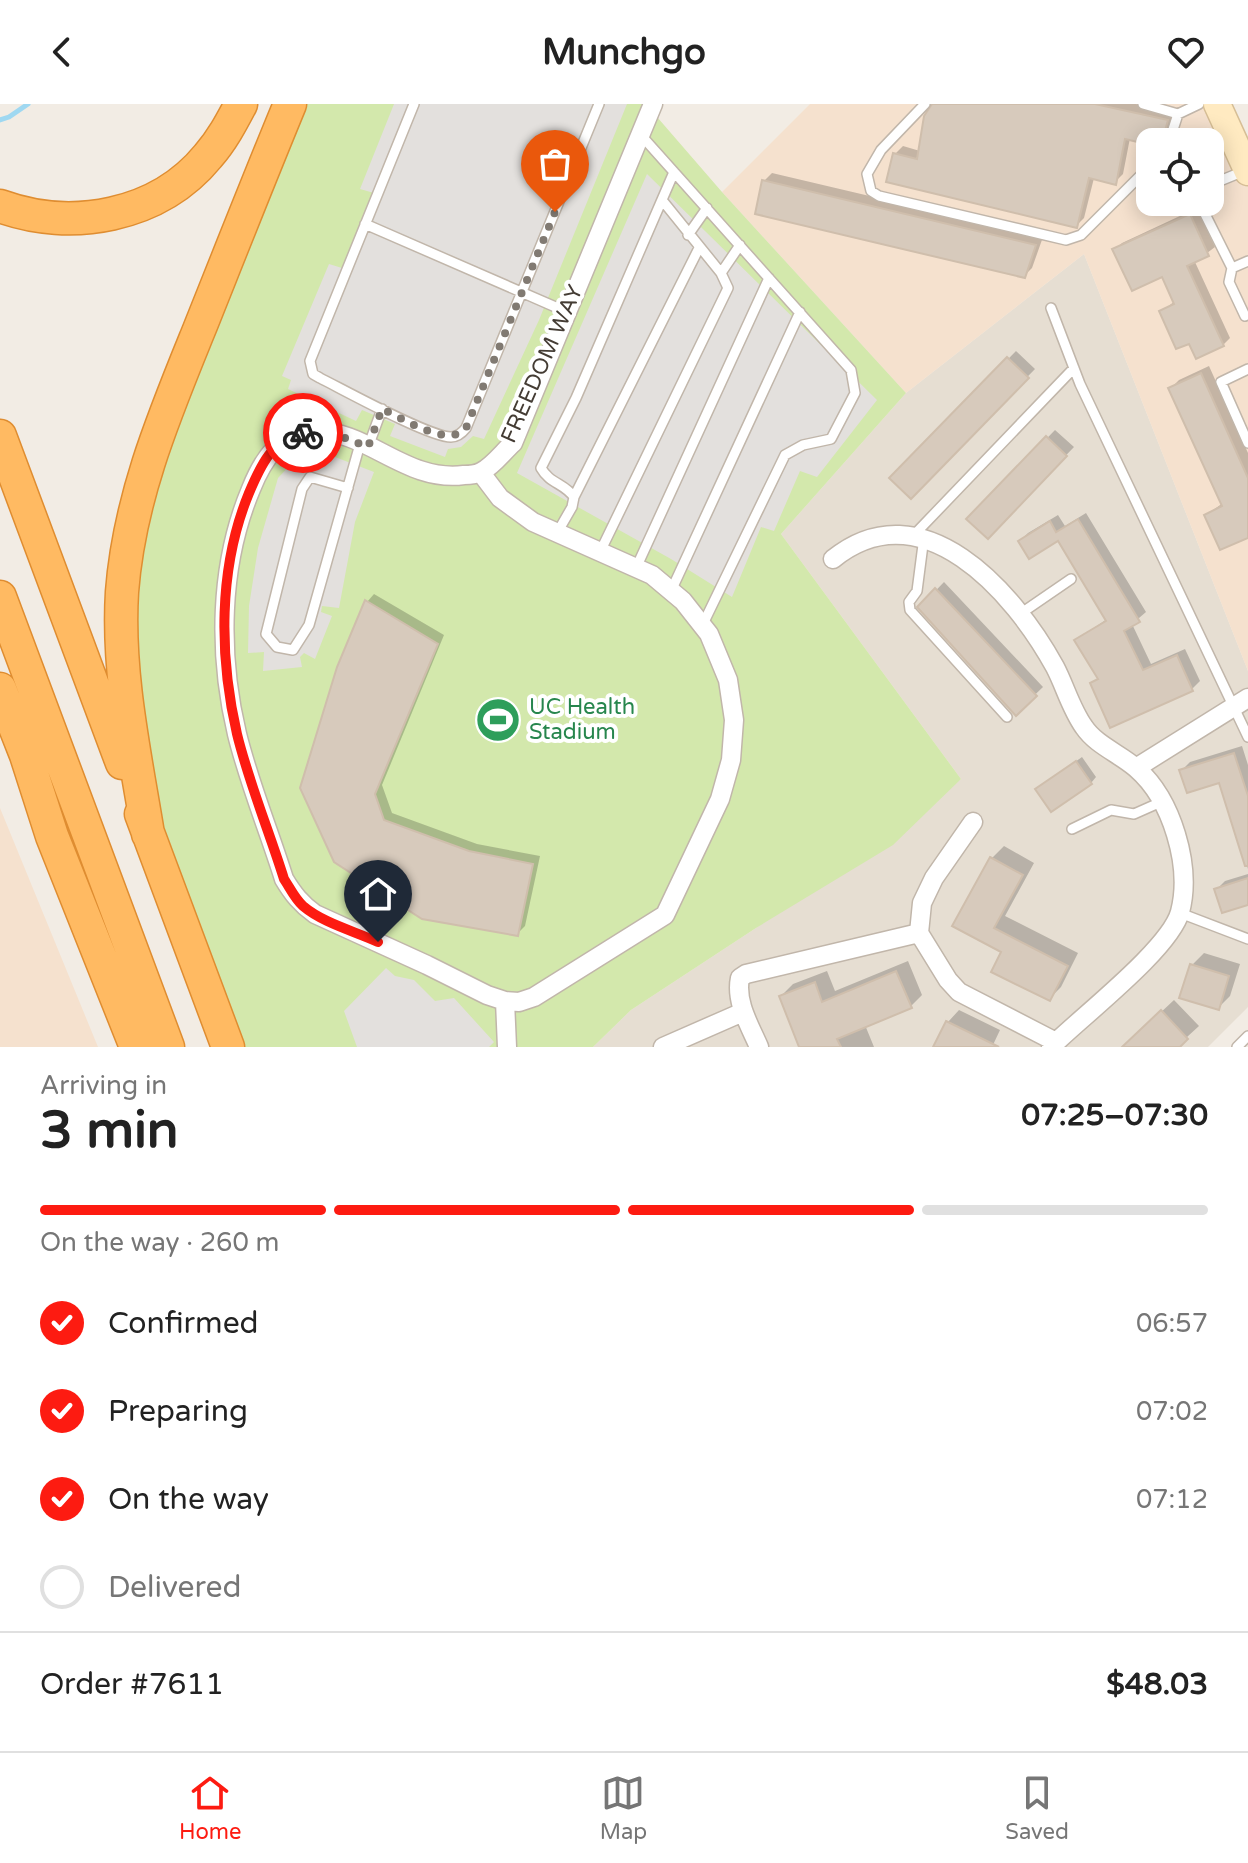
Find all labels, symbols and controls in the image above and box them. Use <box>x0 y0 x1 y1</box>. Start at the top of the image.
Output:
icon: back <box>40 30 84 74</box>
icon: heart <box>1164 30 1208 74</box>
text: Munchgo <box>542 31 706 74</box>
map controls <box>1136 128 1224 216</box>
button: locate <box>1136 128 1224 216</box>
pin <box>521 130 589 212</box>
icon: bag <box>533 142 577 186</box>
street label: FREEDOM WAY <box>496 281 588 447</box>
courier <box>263 393 343 473</box>
icon: bike <box>281 411 325 455</box>
place label: UC Health Stadium <box>529 694 635 745</box>
sports icon: UC Health Stadium <box>474 696 522 744</box>
pin <box>344 860 412 942</box>
icon: home <box>356 872 400 916</box>
text: Arriving in <box>40 1070 167 1101</box>
text: 07:25–07:30 <box>1021 1097 1208 1134</box>
text: 3 min <box>40 1099 179 1162</box>
text: On the way · 260 m <box>40 1227 279 1258</box>
icon: check <box>40 1301 84 1345</box>
text: Confirmed <box>108 1305 259 1342</box>
text: 06:57 <box>1136 1308 1208 1339</box>
icon: check <box>40 1389 84 1433</box>
text: Preparing <box>108 1393 248 1430</box>
text: 07:02 <box>1136 1396 1208 1427</box>
icon: check <box>40 1477 84 1521</box>
text: On the way <box>108 1481 269 1518</box>
text: 07:12 <box>1136 1484 1208 1515</box>
text: Delivered <box>108 1569 242 1606</box>
text: Order #7611 <box>40 1666 224 1703</box>
text: $48.03 <box>1106 1666 1208 1703</box>
tab: Home <box>179 1771 241 1845</box>
tab: Map <box>600 1771 647 1845</box>
tab: Saved <box>1005 1771 1069 1845</box>

